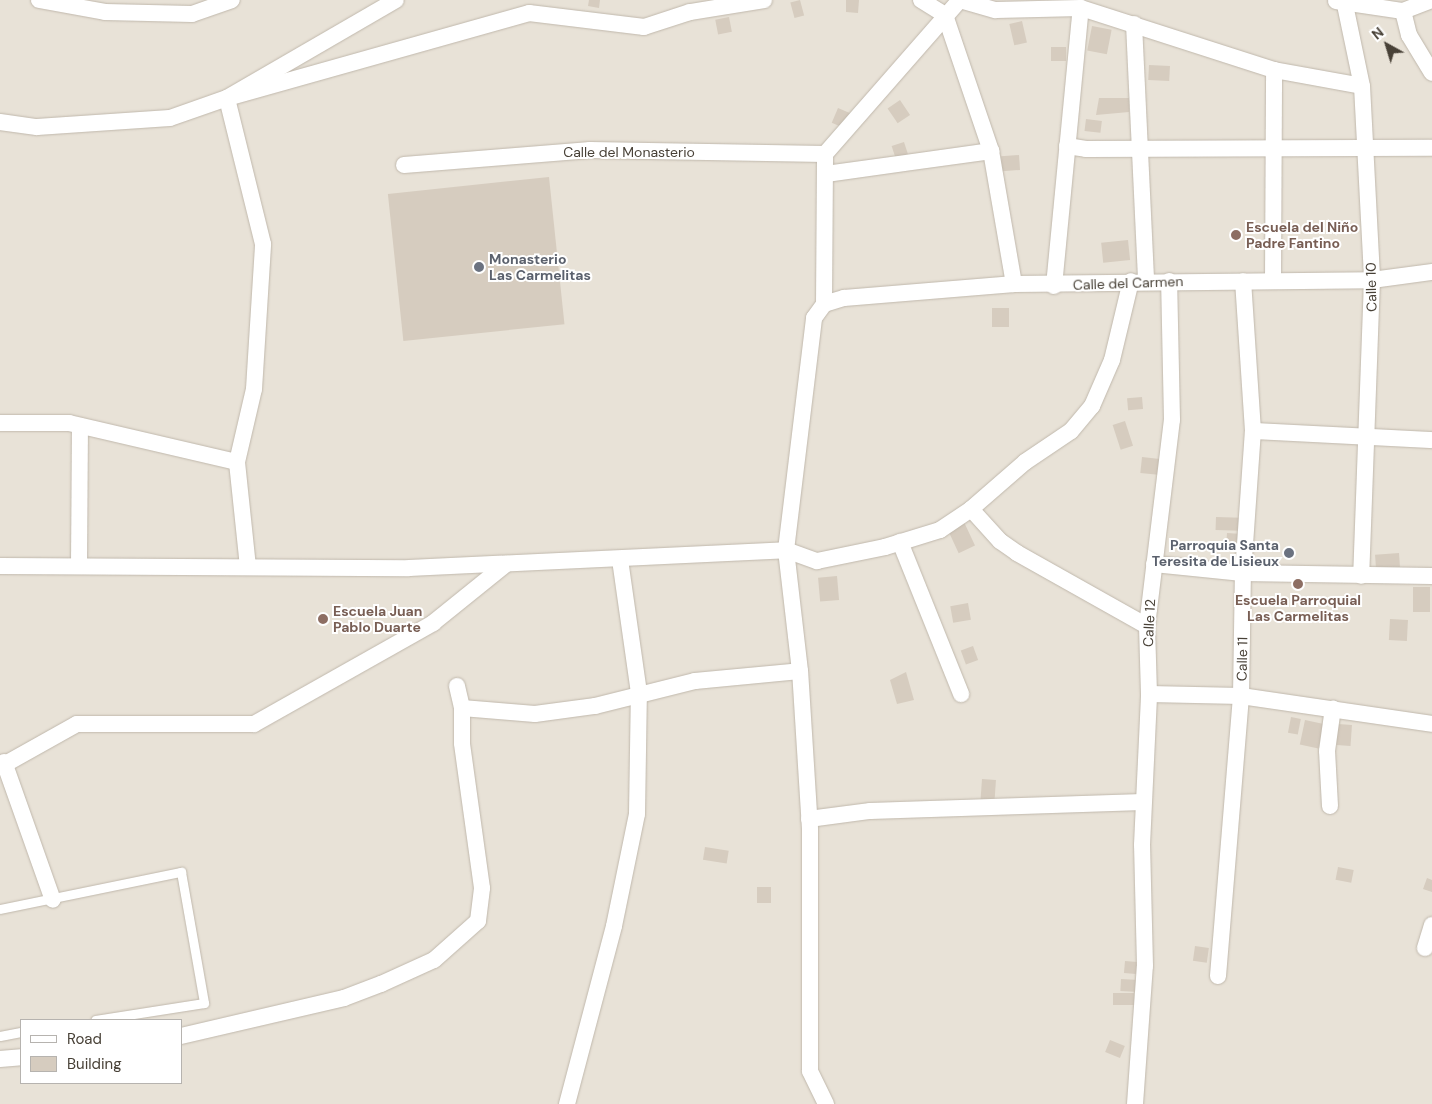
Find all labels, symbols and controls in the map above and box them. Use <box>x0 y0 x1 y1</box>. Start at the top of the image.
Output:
north arrow <box>1362 20 1412 70</box>
text: N <box>1368 23 1387 44</box>
street label: Calle del Monasterio <box>563 144 695 160</box>
place label: Escuela del Niño Padre Fantino <box>1246 219 1358 252</box>
marker: Escuela del Niño Padre Fantino <box>1230 229 1242 241</box>
place label: Monasterio Las Carmelitas <box>489 251 591 284</box>
marker: Monasterio Las Carmelitas <box>473 261 485 273</box>
street label: Calle 10 <box>1362 262 1380 312</box>
street label: Calle del Carmen <box>1073 273 1183 293</box>
place label: Parroquia Santa Teresita de Lisieux <box>1152 537 1279 570</box>
marker: Parroquia Santa Teresita de Lisieux <box>1283 547 1295 559</box>
marker: Escuela Parroquial Las Carmelitas <box>1292 578 1304 590</box>
place label: Escuela Parroquial Las Carmelitas <box>1235 592 1361 624</box>
street label: Calle 12 <box>1139 599 1159 647</box>
place label: Escuela Juan Pablo Duarte <box>333 603 422 636</box>
marker: Escuela Juan Pablo Duarte <box>317 613 329 625</box>
street label: Calle 11 <box>1233 637 1251 681</box>
legend <box>20 1019 182 1084</box>
text: Road <box>67 1029 102 1049</box>
text: Building <box>67 1054 122 1074</box>

